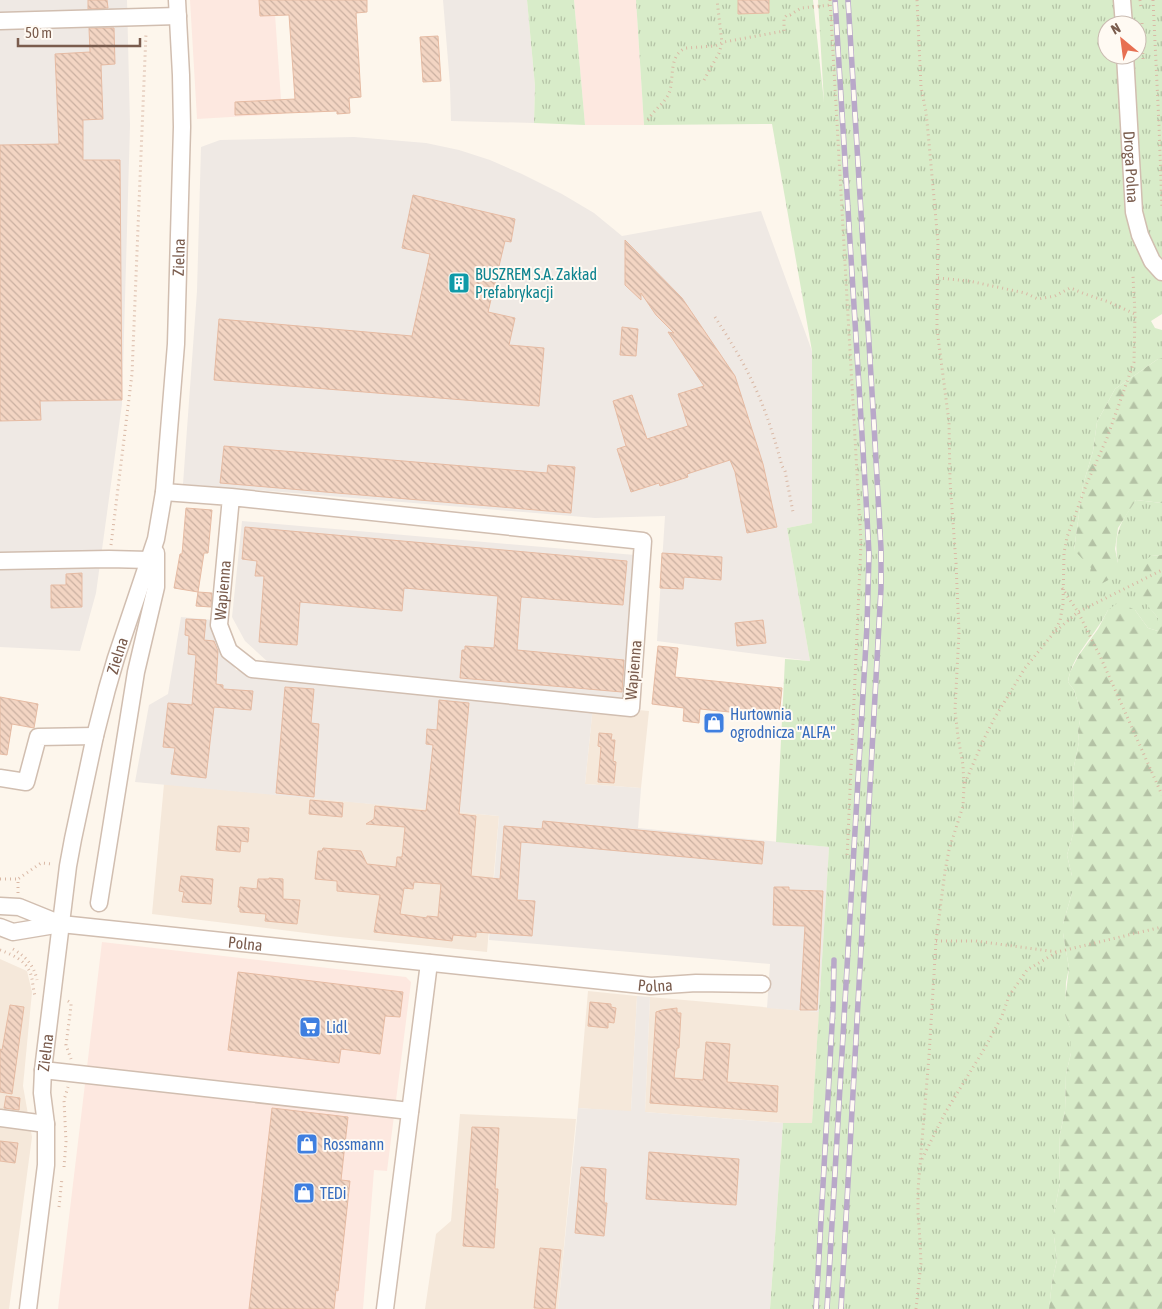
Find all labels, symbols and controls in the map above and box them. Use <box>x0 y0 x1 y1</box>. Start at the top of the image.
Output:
scale bar <box>18 15 140 47</box>
north arrow <box>1097 15 1147 65</box>
text: N <box>1108 20 1123 38</box>
text: 50 m <box>25 24 52 41</box>
street label: Droga Polna <box>1120 130 1142 203</box>
street label: Zielna <box>169 238 188 276</box>
place label: BUSZREM S.A. Zakład Prefabrykacji <box>475 265 597 302</box>
building icon: BUSZREM S.A. Zakład Prefabrykacji <box>447 271 471 295</box>
street label: Wapienna <box>210 559 234 621</box>
street label: Zielna <box>103 635 131 676</box>
street label: Wapienna <box>621 639 646 701</box>
place label: Hurtownia ogrodnicza "ALFA" <box>730 705 835 742</box>
shop icon: Hurtownia ogrodnicza "ALFA" <box>702 711 726 735</box>
street label: Polna <box>227 933 264 954</box>
street label: Polna <box>637 976 673 995</box>
supermarket icon: Lidl <box>298 1015 322 1039</box>
place label: Lidl <box>326 1018 348 1036</box>
street label: Zielna <box>34 1033 56 1072</box>
shop icon: Rossmann <box>295 1132 319 1156</box>
place label: Rossmann <box>323 1135 384 1153</box>
shop icon: TEDi <box>292 1181 316 1205</box>
place label: TEDi <box>320 1184 346 1202</box>

